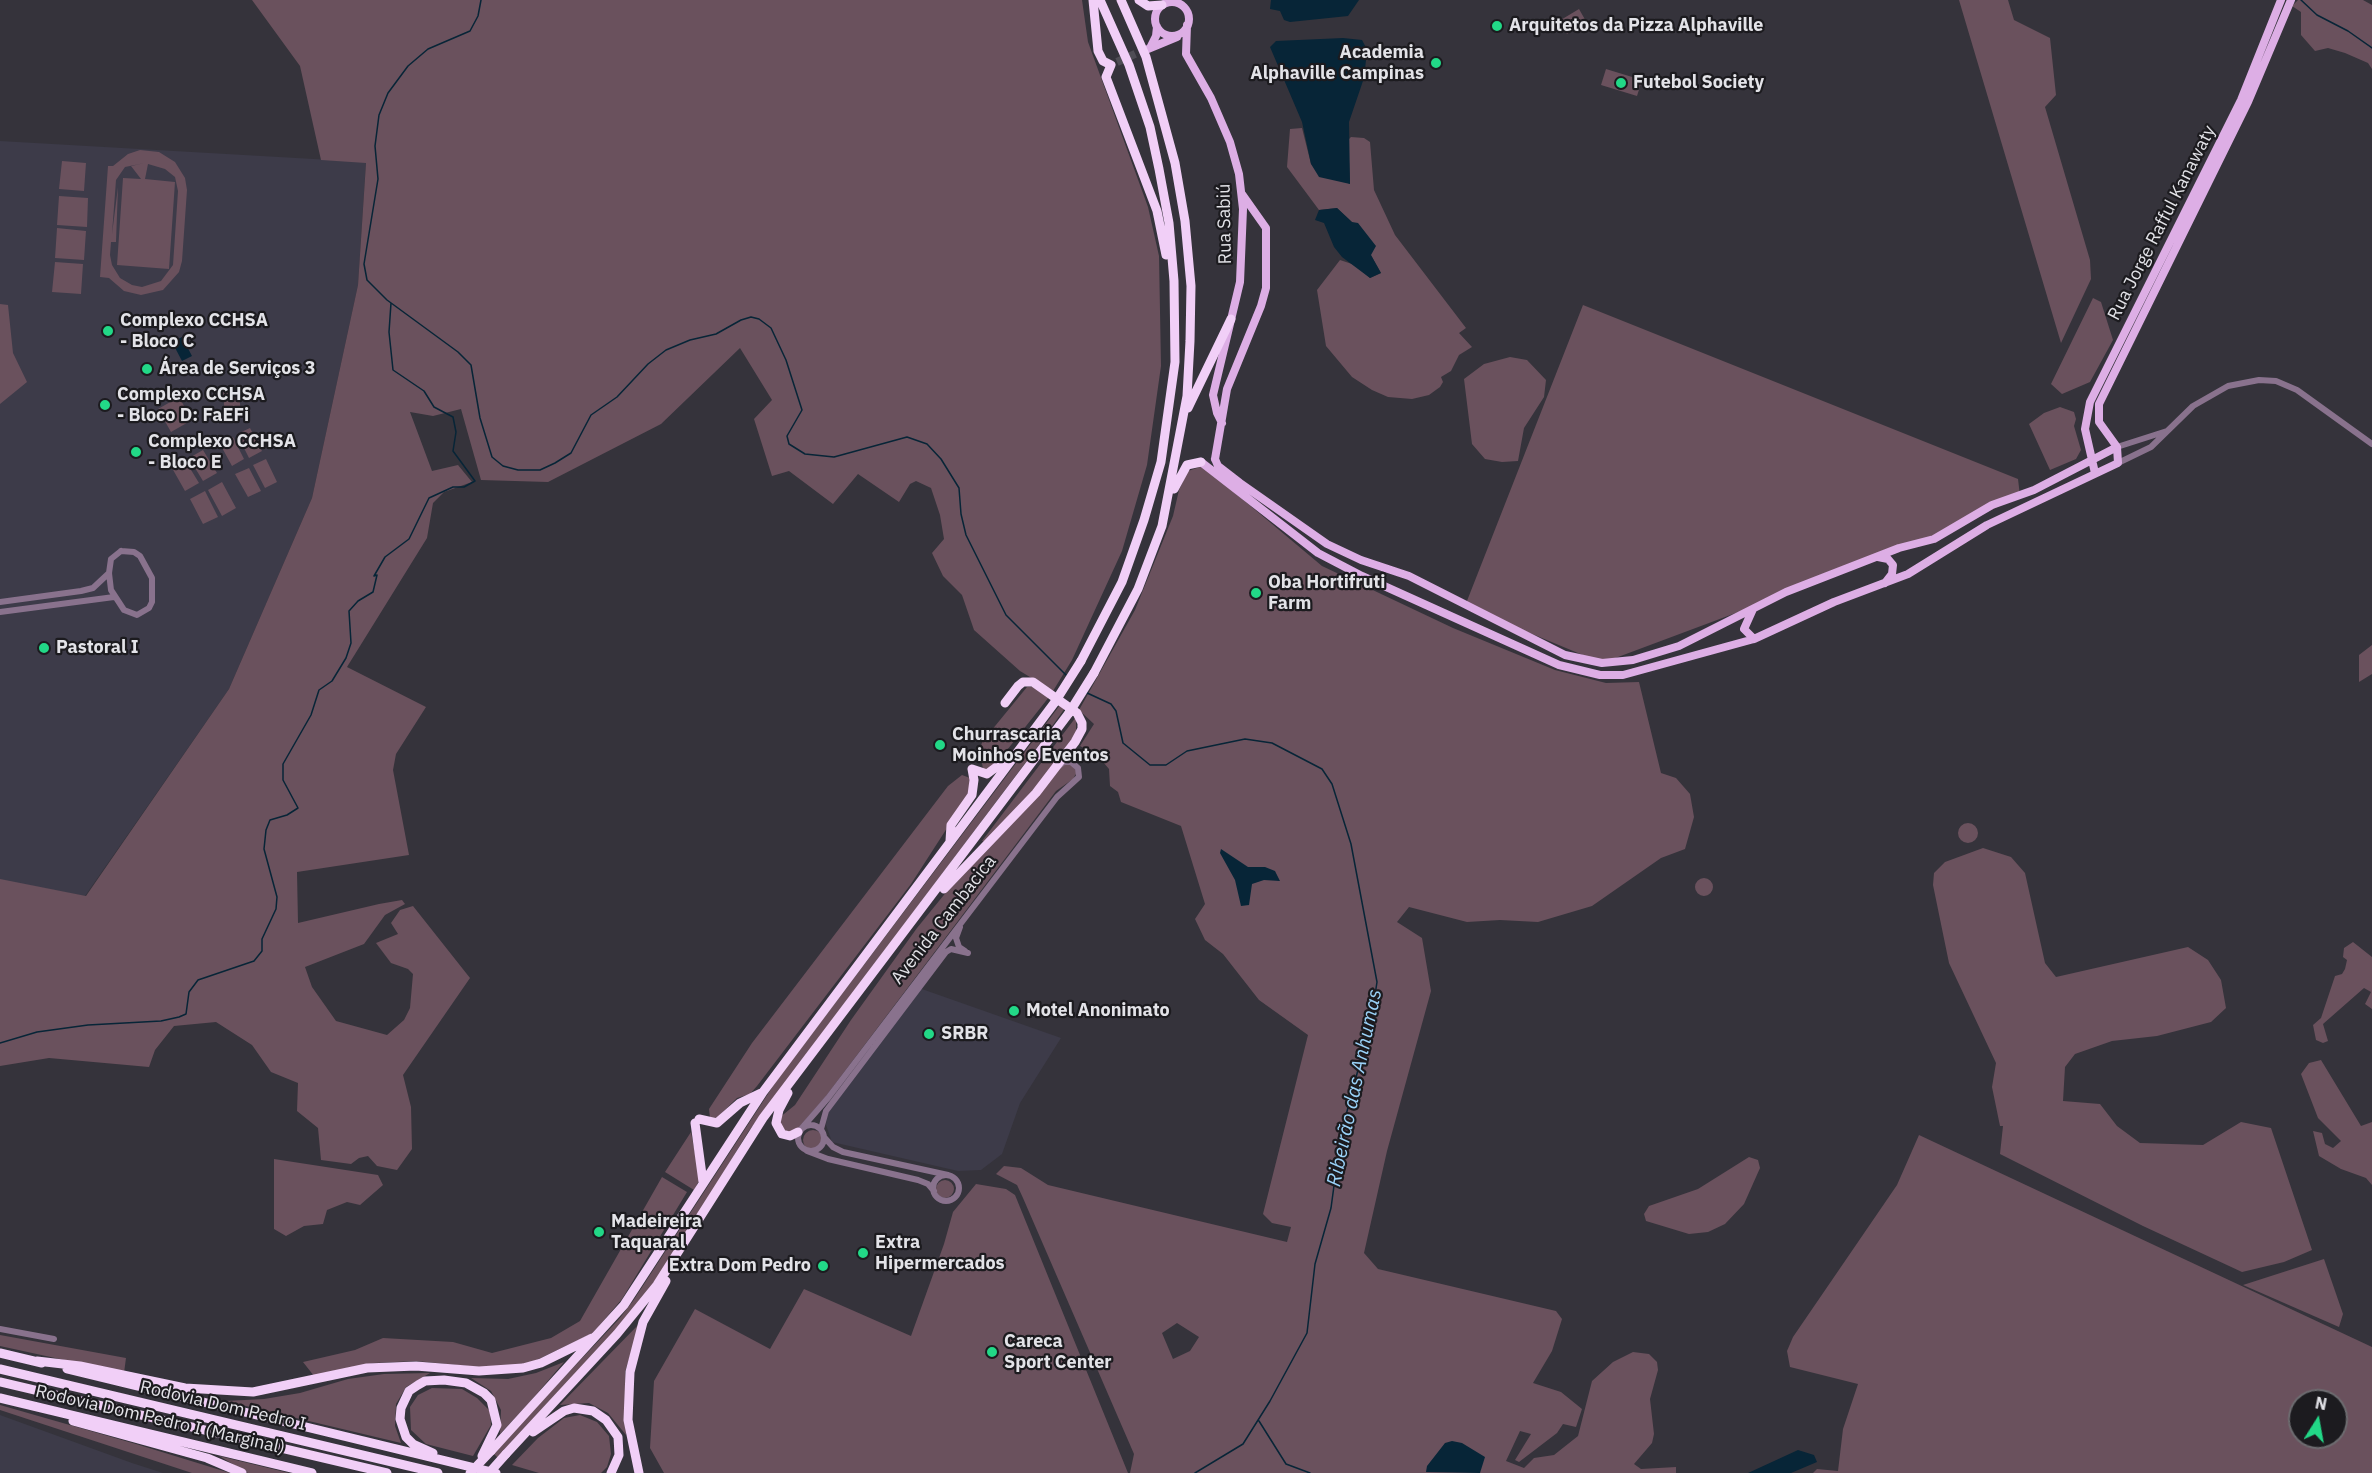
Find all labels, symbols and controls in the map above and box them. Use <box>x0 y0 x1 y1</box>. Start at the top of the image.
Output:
place label: Arquitetos da Pizza Alphaville <box>1509 15 1763 37</box>
marker: Arquitetos da Pizza Alphaville <box>1490 19 1504 33</box>
place label: Academia Alphaville Campinas <box>1250 42 1424 84</box>
marker: Academia Alphaville Campinas <box>1429 56 1443 70</box>
place label: Futebol Society <box>1633 72 1764 94</box>
marker: Futebol Society <box>1614 76 1628 90</box>
street label: Rua Jorge Rafful Kanawaty <box>2103 122 2221 324</box>
street label: Rua Sabiú <box>1213 183 1237 265</box>
place label: Complexo CCHSA - Bloco C <box>120 310 268 352</box>
marker: Complexo CCHSA - Bloco C <box>101 324 115 338</box>
place label: Área de Serviços 3 <box>159 358 315 380</box>
marker: Área de Serviços 3 <box>140 362 154 376</box>
place label: Complexo CCHSA - Bloco D: FaEFi <box>117 384 265 426</box>
marker: Complexo CCHSA - Bloco D: FaEFi <box>98 398 112 412</box>
place label: Complexo CCHSA - Bloco E <box>148 431 296 474</box>
marker: Complexo CCHSA - Bloco E <box>129 445 143 459</box>
place label: Oba Hortifruti Farm <box>1268 572 1385 614</box>
marker: Oba Hortifruti Farm <box>1249 586 1263 600</box>
place label: Pastoral I <box>56 637 138 659</box>
marker: Pastoral I <box>37 641 51 655</box>
place label: Churrascaria Moinhos e Eventos <box>952 724 1109 766</box>
marker: Churrascaria Moinhos e Eventos <box>933 738 947 752</box>
street label: Avenida Cambacica <box>887 851 1001 989</box>
water label: Ribeirão das Anhumas <box>1322 987 1388 1189</box>
place label: Motel Anonimato <box>1026 1000 1170 1022</box>
marker: Motel Anonimato <box>1007 1004 1021 1018</box>
place label: SRBR <box>941 1023 989 1045</box>
marker: SRBR <box>922 1027 936 1041</box>
place label: Madeireira Taquaral <box>611 1211 702 1254</box>
marker: Madeireira Taquaral <box>592 1225 606 1239</box>
place label: Extra Hipermercados <box>875 1232 1005 1274</box>
marker: Extra Hipermercados <box>856 1246 870 1260</box>
place label: Extra Dom Pedro <box>669 1255 811 1277</box>
marker: Extra Dom Pedro <box>816 1259 830 1273</box>
place label: Careca Sport Center <box>1004 1331 1112 1374</box>
marker: Careca Sport Center <box>985 1345 999 1359</box>
street label: Rodovia Dom Pedro I <box>138 1376 308 1436</box>
street label: Rodovia Dom Pedro I (Marginal) <box>33 1381 287 1459</box>
north arrow <box>2288 1389 2348 1449</box>
text: N <box>2313 1392 2329 1414</box>

